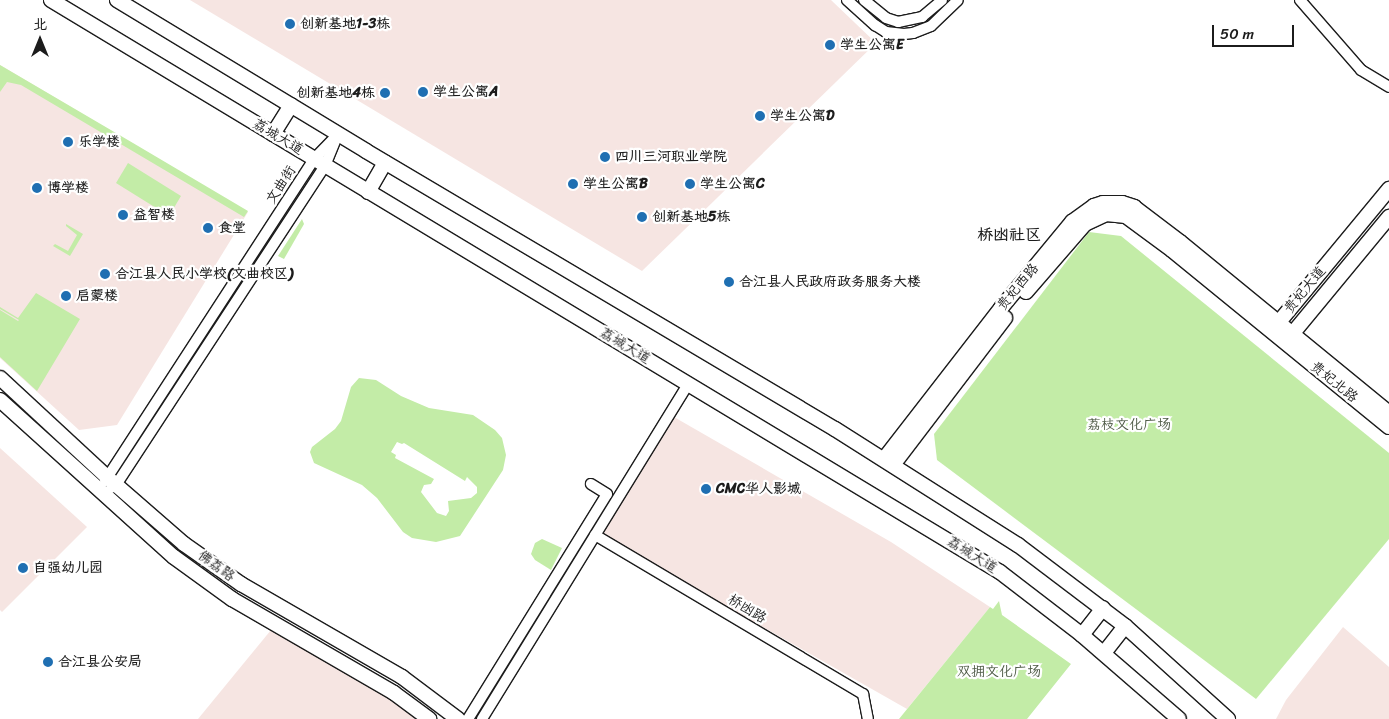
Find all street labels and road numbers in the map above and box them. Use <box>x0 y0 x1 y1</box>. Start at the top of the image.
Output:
street label: 荔城大道 <box>250 115 306 159</box>
street label: 文曲街 <box>263 163 299 207</box>
street label: 贵妃西路 <box>994 260 1042 314</box>
street label: 贵妃大道 <box>1281 263 1329 317</box>
street label: 荔城大道 <box>597 324 653 368</box>
street label: 贵妃北路 <box>1307 358 1361 406</box>
street label: 荔城大道 <box>944 533 1000 577</box>
street label: 佛荔路 <box>194 547 238 585</box>
street label: 桥凼路 <box>725 591 769 627</box>

